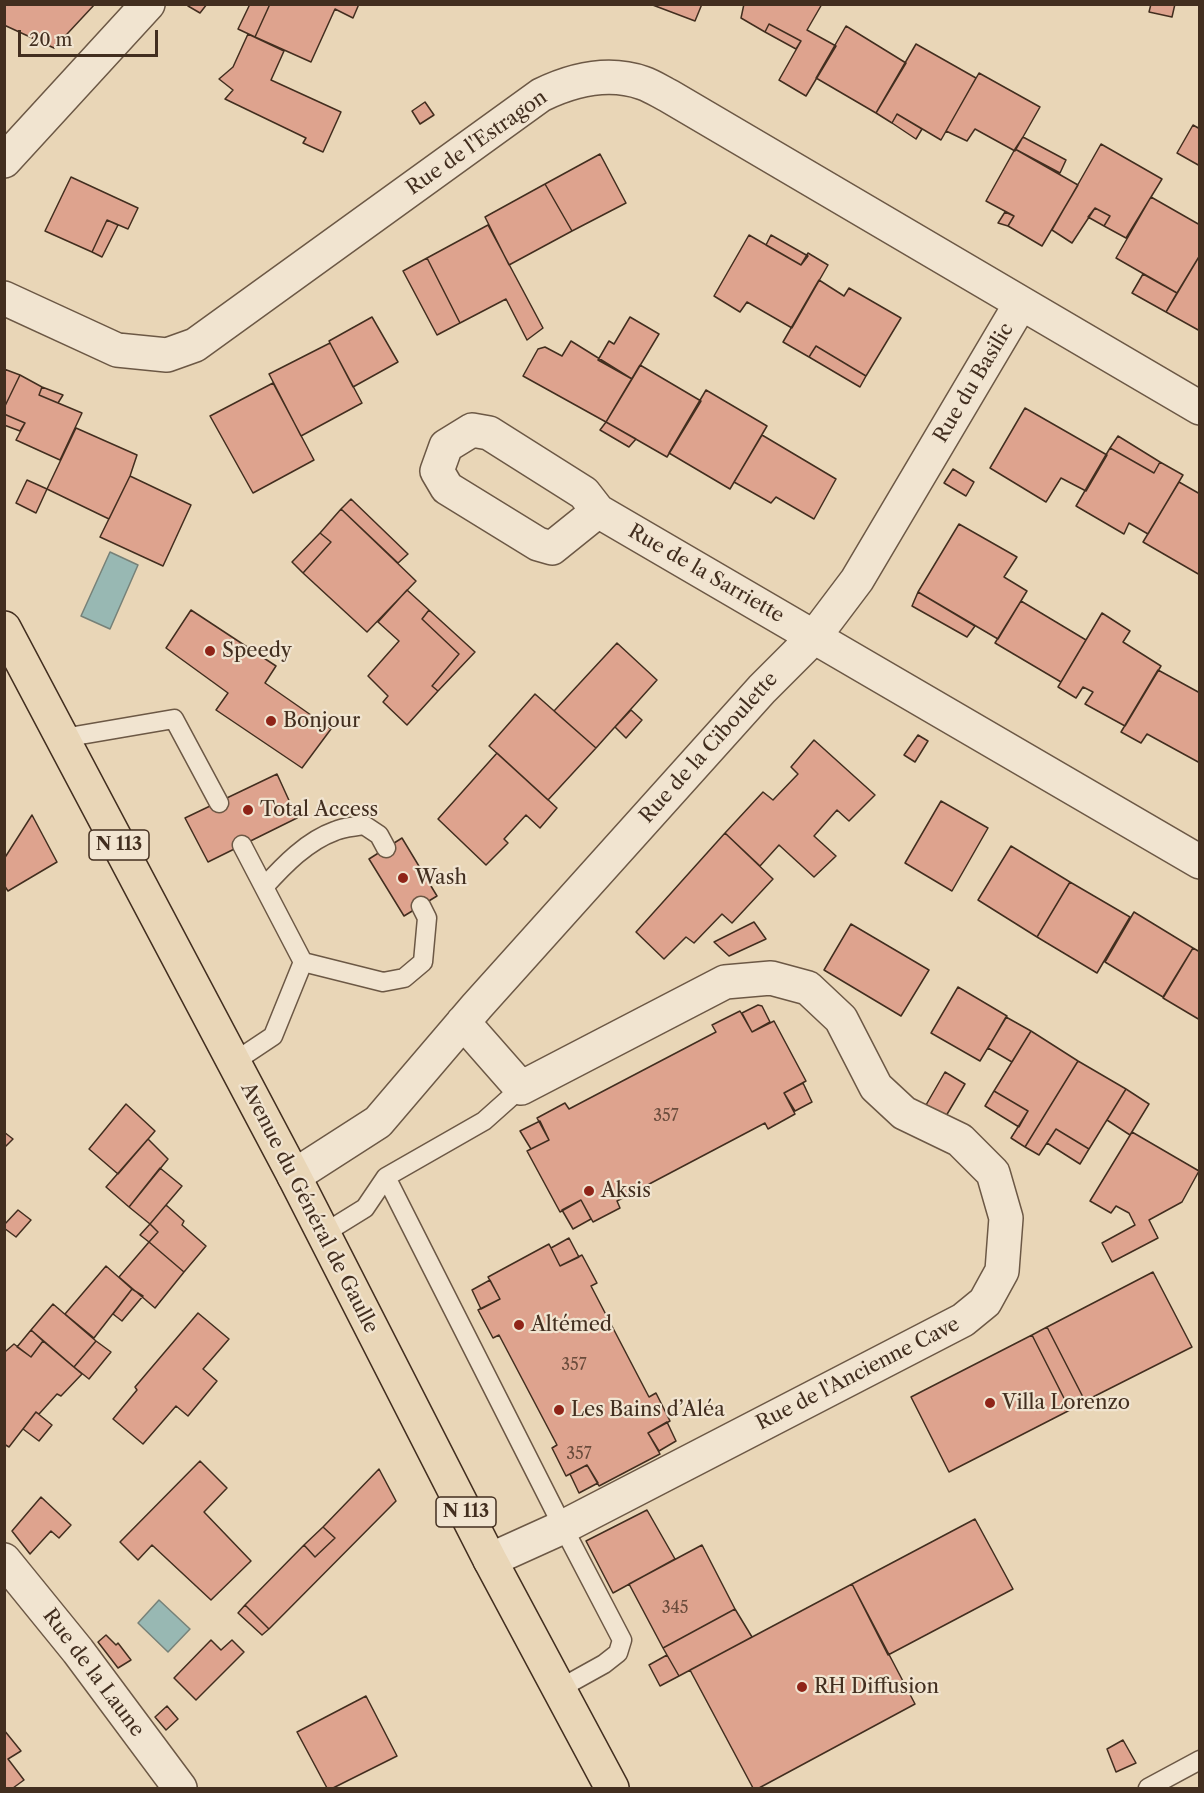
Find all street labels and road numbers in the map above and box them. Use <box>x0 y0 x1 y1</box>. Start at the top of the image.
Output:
street label: Rue de l'Estragon <box>402 86 552 200</box>
street label: Rue du Basilic <box>929 319 1019 447</box>
street label: Rue de la Sarriette <box>624 520 788 628</box>
street label: Rue de la Ciboulette <box>635 668 783 828</box>
road number: N 113 <box>89 830 149 860</box>
street label: Avenue du Général de Gaulle <box>235 1079 383 1337</box>
street label: Rue de l'Ancienne Cave <box>752 1312 964 1436</box>
road number: N 113 <box>436 1497 496 1527</box>
street label: Rue de la Laune <box>37 1604 149 1742</box>

